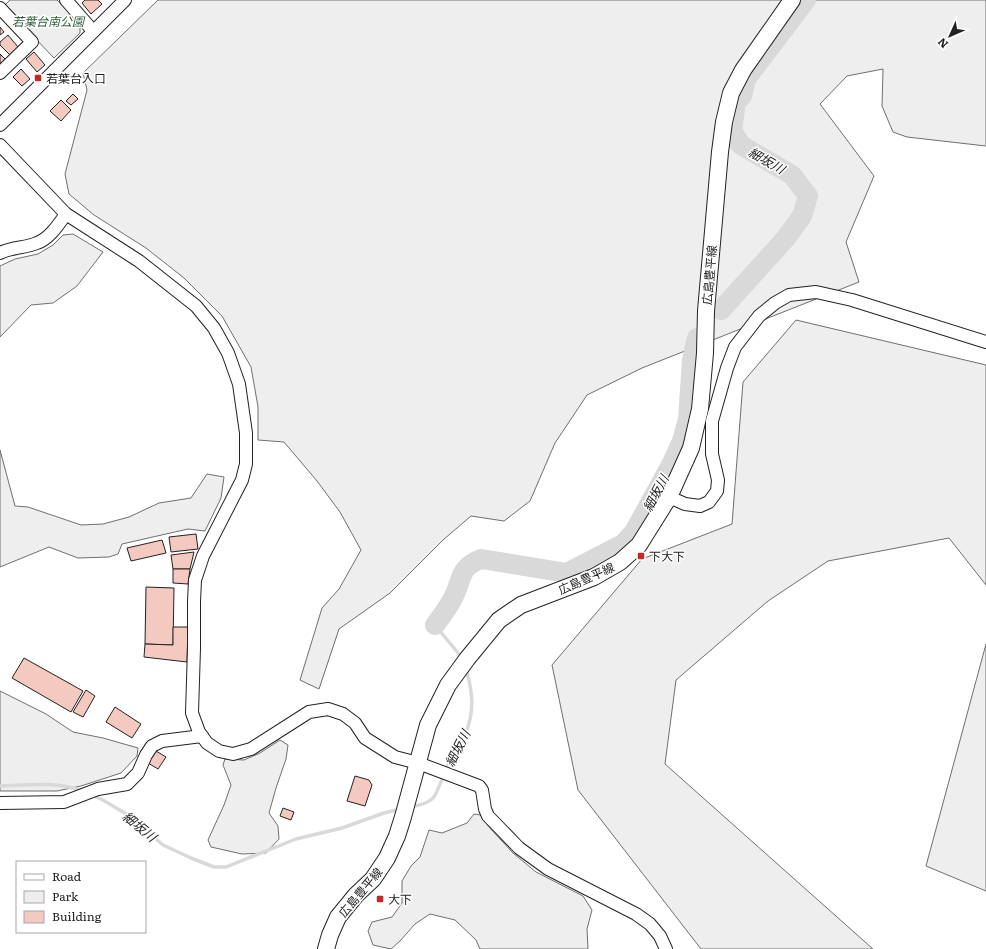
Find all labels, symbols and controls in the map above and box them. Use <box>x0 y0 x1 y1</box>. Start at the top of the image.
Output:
park label: 若葉台南公園 <box>12 12 86 30</box>
north arrow <box>930 16 970 56</box>
text: N <box>933 35 951 53</box>
place label: 若葉台入口 <box>46 69 106 87</box>
marker: 若葉台入口 <box>33 73 43 83</box>
water label: 細坂川 <box>745 142 790 179</box>
street label: 広島豊平線 <box>697 244 721 306</box>
water label: 細坂川 <box>637 470 673 515</box>
place label: 下大下 <box>649 547 685 565</box>
marker: 下大下 <box>636 551 646 561</box>
street label: 広島豊平線 <box>555 558 617 598</box>
water label: 細坂川 <box>440 725 475 770</box>
water label: 細坂川 <box>119 806 163 847</box>
legend <box>16 861 146 933</box>
street label: 広島豊平線 <box>334 863 386 921</box>
text: Road <box>52 867 82 885</box>
text: Park <box>52 887 79 905</box>
place label: 大下 <box>388 890 412 908</box>
marker: 大下 <box>375 894 385 904</box>
text: Building <box>52 907 102 925</box>

